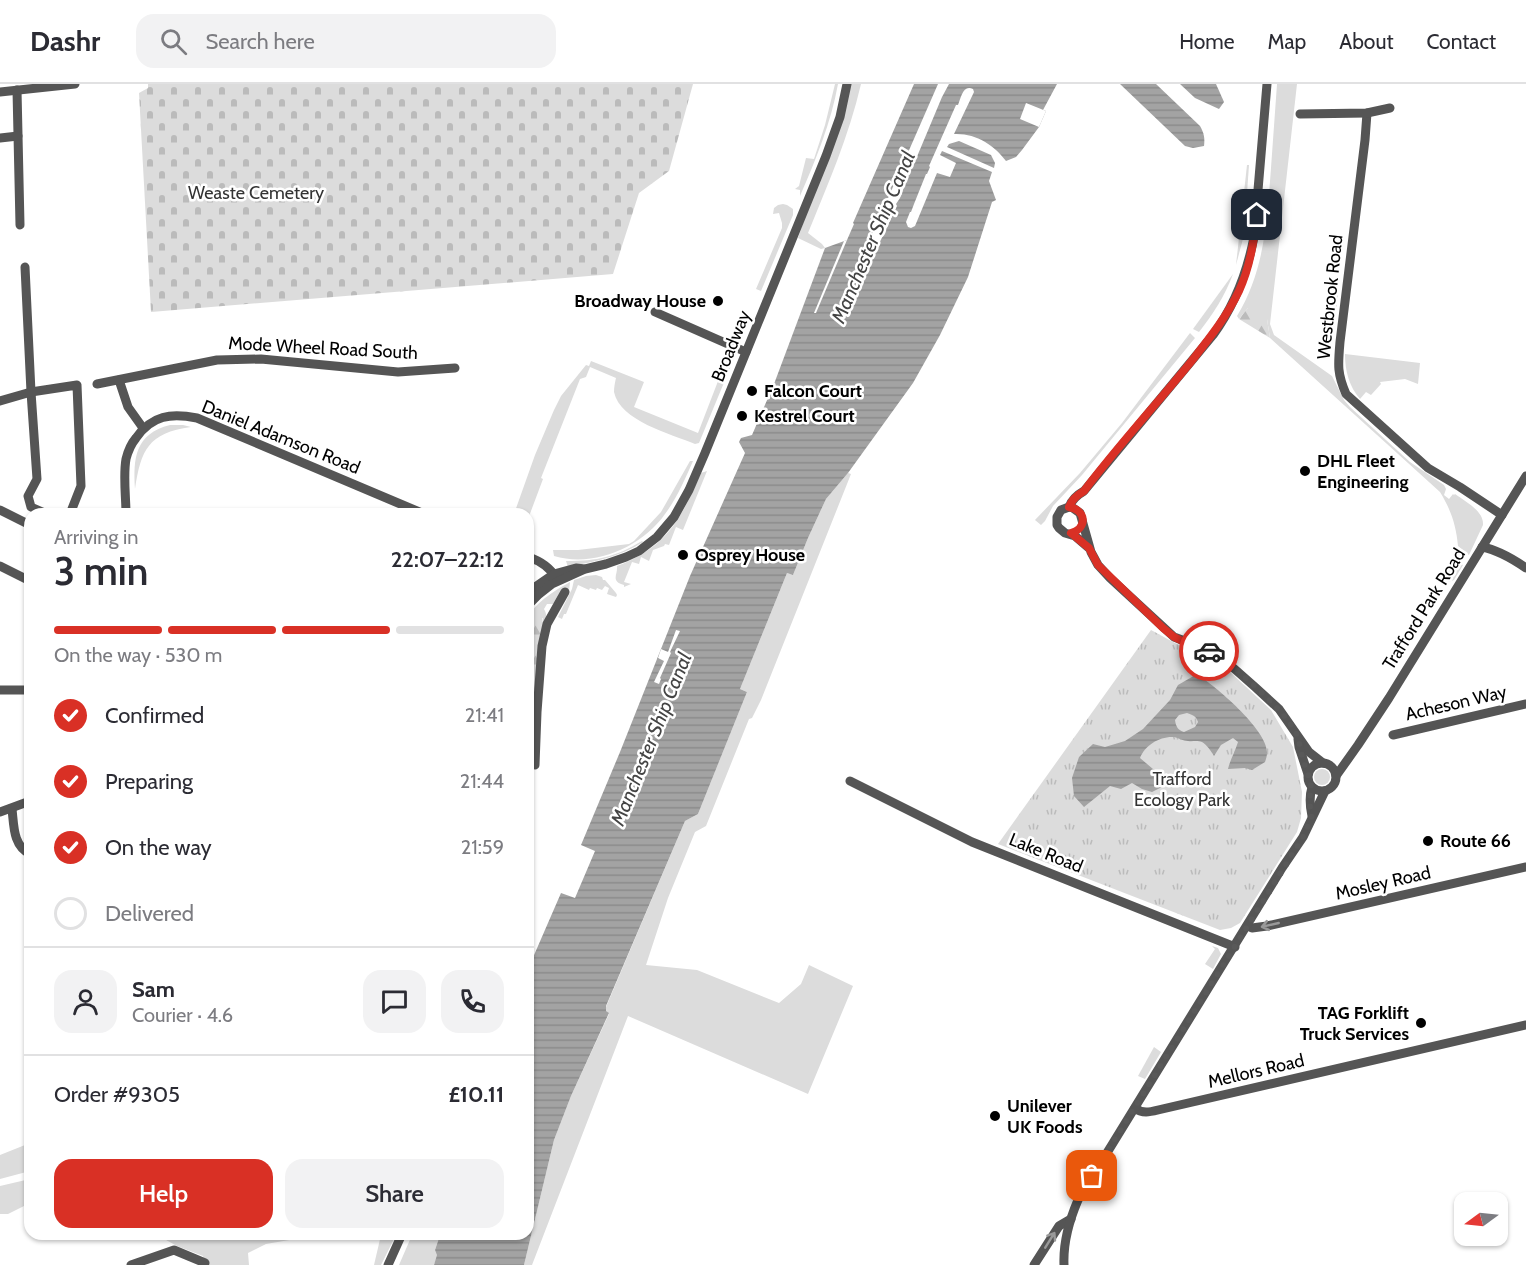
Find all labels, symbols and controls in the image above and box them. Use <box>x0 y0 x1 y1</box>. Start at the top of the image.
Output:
search box <box>136 14 556 68</box>
text: Dashr <box>30 24 100 58</box>
icon: search <box>157 25 190 58</box>
text: Search here <box>205 28 315 55</box>
text: Home <box>1179 29 1235 54</box>
text: Map <box>1268 29 1306 54</box>
text: About <box>1339 29 1393 54</box>
text: Contact <box>1426 29 1496 54</box>
water label: Manchester Ship Canal <box>826 147 920 327</box>
park label: Weaste Cemetery <box>188 182 324 204</box>
pin <box>1231 189 1282 240</box>
icon: home <box>1240 198 1273 231</box>
street label: Westbrook Road <box>1313 233 1347 361</box>
place label: Broadway House <box>574 290 706 312</box>
marker: Broadway House <box>711 294 725 308</box>
street label: Broadway <box>707 307 755 385</box>
street label: Mode Wheel Road South <box>228 332 418 364</box>
place label: Falcon Court <box>764 380 862 402</box>
marker: Falcon Court <box>745 384 759 398</box>
street label: Daniel Adamson Road <box>199 395 363 479</box>
place label: Kestrel Court <box>754 405 855 427</box>
marker: Kestrel Court <box>735 409 749 423</box>
place label: DHL Fleet Engineering <box>1317 450 1409 493</box>
marker: DHL Fleet Engineering <box>1298 464 1312 478</box>
text: Arriving in <box>54 525 138 549</box>
place label: Osprey House <box>695 544 805 566</box>
street label: Trafford Park Road <box>1378 544 1470 674</box>
text: 22:07–22:12 <box>391 546 504 573</box>
text: 3 min <box>54 547 148 595</box>
marker: Osprey House <box>676 548 690 562</box>
courier <box>1179 621 1239 681</box>
icon: car <box>1193 635 1226 668</box>
text: On the way · 530 m <box>54 643 222 667</box>
water label: Manchester Ship Canal <box>605 649 697 830</box>
street label: Acheson Way <box>1403 681 1509 725</box>
icon: check <box>54 699 87 732</box>
text: Confirmed <box>105 702 204 729</box>
text: 21:41 <box>465 703 504 727</box>
icon: check <box>54 765 87 798</box>
text: Preparing <box>105 768 193 795</box>
park label: Trafford Ecology Park <box>1134 768 1231 811</box>
text: 21:44 <box>460 769 504 793</box>
street label: Lake Road <box>1006 828 1086 878</box>
place label: Route 66 <box>1440 830 1511 852</box>
icon: check <box>54 831 87 864</box>
text: On the way <box>105 834 212 861</box>
marker: Route 66 <box>1421 834 1435 848</box>
text: 21:59 <box>461 835 504 859</box>
street label: Mosley Road <box>1333 861 1433 905</box>
text: Delivered <box>105 900 194 927</box>
one-way arrow <box>1260 920 1279 932</box>
button: person <box>54 970 117 1033</box>
button: chat <box>363 970 426 1033</box>
button: phone <box>441 970 504 1033</box>
text: Sam <box>132 976 175 1003</box>
place label: TAG Forklift Truck Services <box>1300 1002 1409 1045</box>
text: Courier · 4.6 <box>132 1003 233 1027</box>
marker: TAG Forklift Truck Services <box>1414 1016 1428 1030</box>
street label: Mellors Road <box>1206 1049 1306 1093</box>
text: Order #9305 <box>54 1081 180 1108</box>
text: £10.11 <box>448 1081 504 1108</box>
place label: Unilever UK Foods <box>1007 1095 1083 1138</box>
marker: Unilever UK Foods <box>988 1109 1002 1123</box>
pin <box>1066 1150 1117 1201</box>
button: Help <box>54 1159 273 1228</box>
button: Share <box>285 1159 504 1228</box>
icon: bag <box>1075 1159 1108 1192</box>
north arrow <box>1454 1192 1508 1246</box>
map controls <box>1454 1192 1508 1246</box>
one-way arrow <box>1045 1232 1057 1249</box>

